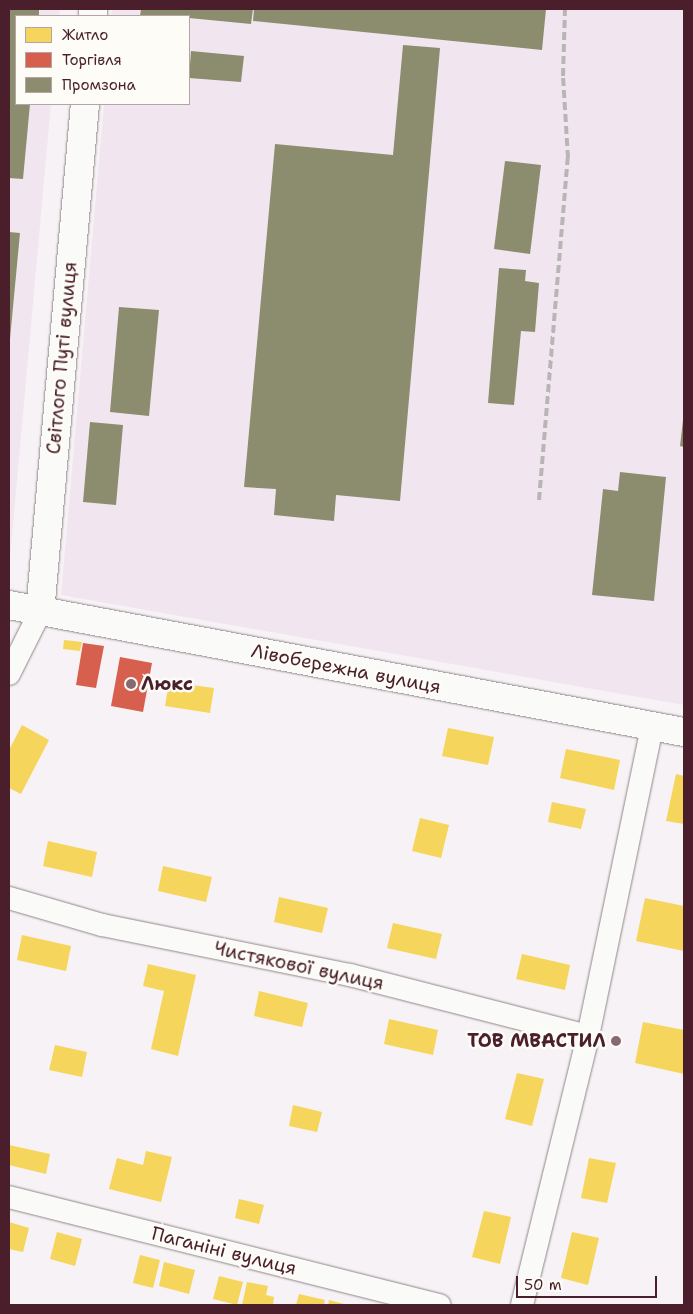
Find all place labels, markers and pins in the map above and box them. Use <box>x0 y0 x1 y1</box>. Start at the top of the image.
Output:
place label: Люкс <box>141 673 193 695</box>
marker: Люкс <box>125 678 137 690</box>
place label: ТОВ МВАСТИЛ <box>467 1030 606 1052</box>
marker: ТОВ МВАСТИЛ <box>610 1035 622 1047</box>

